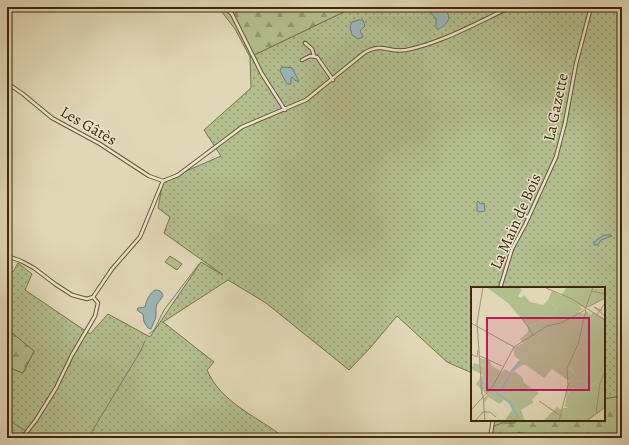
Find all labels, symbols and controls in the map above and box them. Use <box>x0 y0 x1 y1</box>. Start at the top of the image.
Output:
street label: La Gazette <box>538 71 574 143</box>
street label: Les Gâtès <box>56 101 121 151</box>
street label: La Main de Bois <box>485 170 547 273</box>
inset map <box>471 287 605 421</box>

